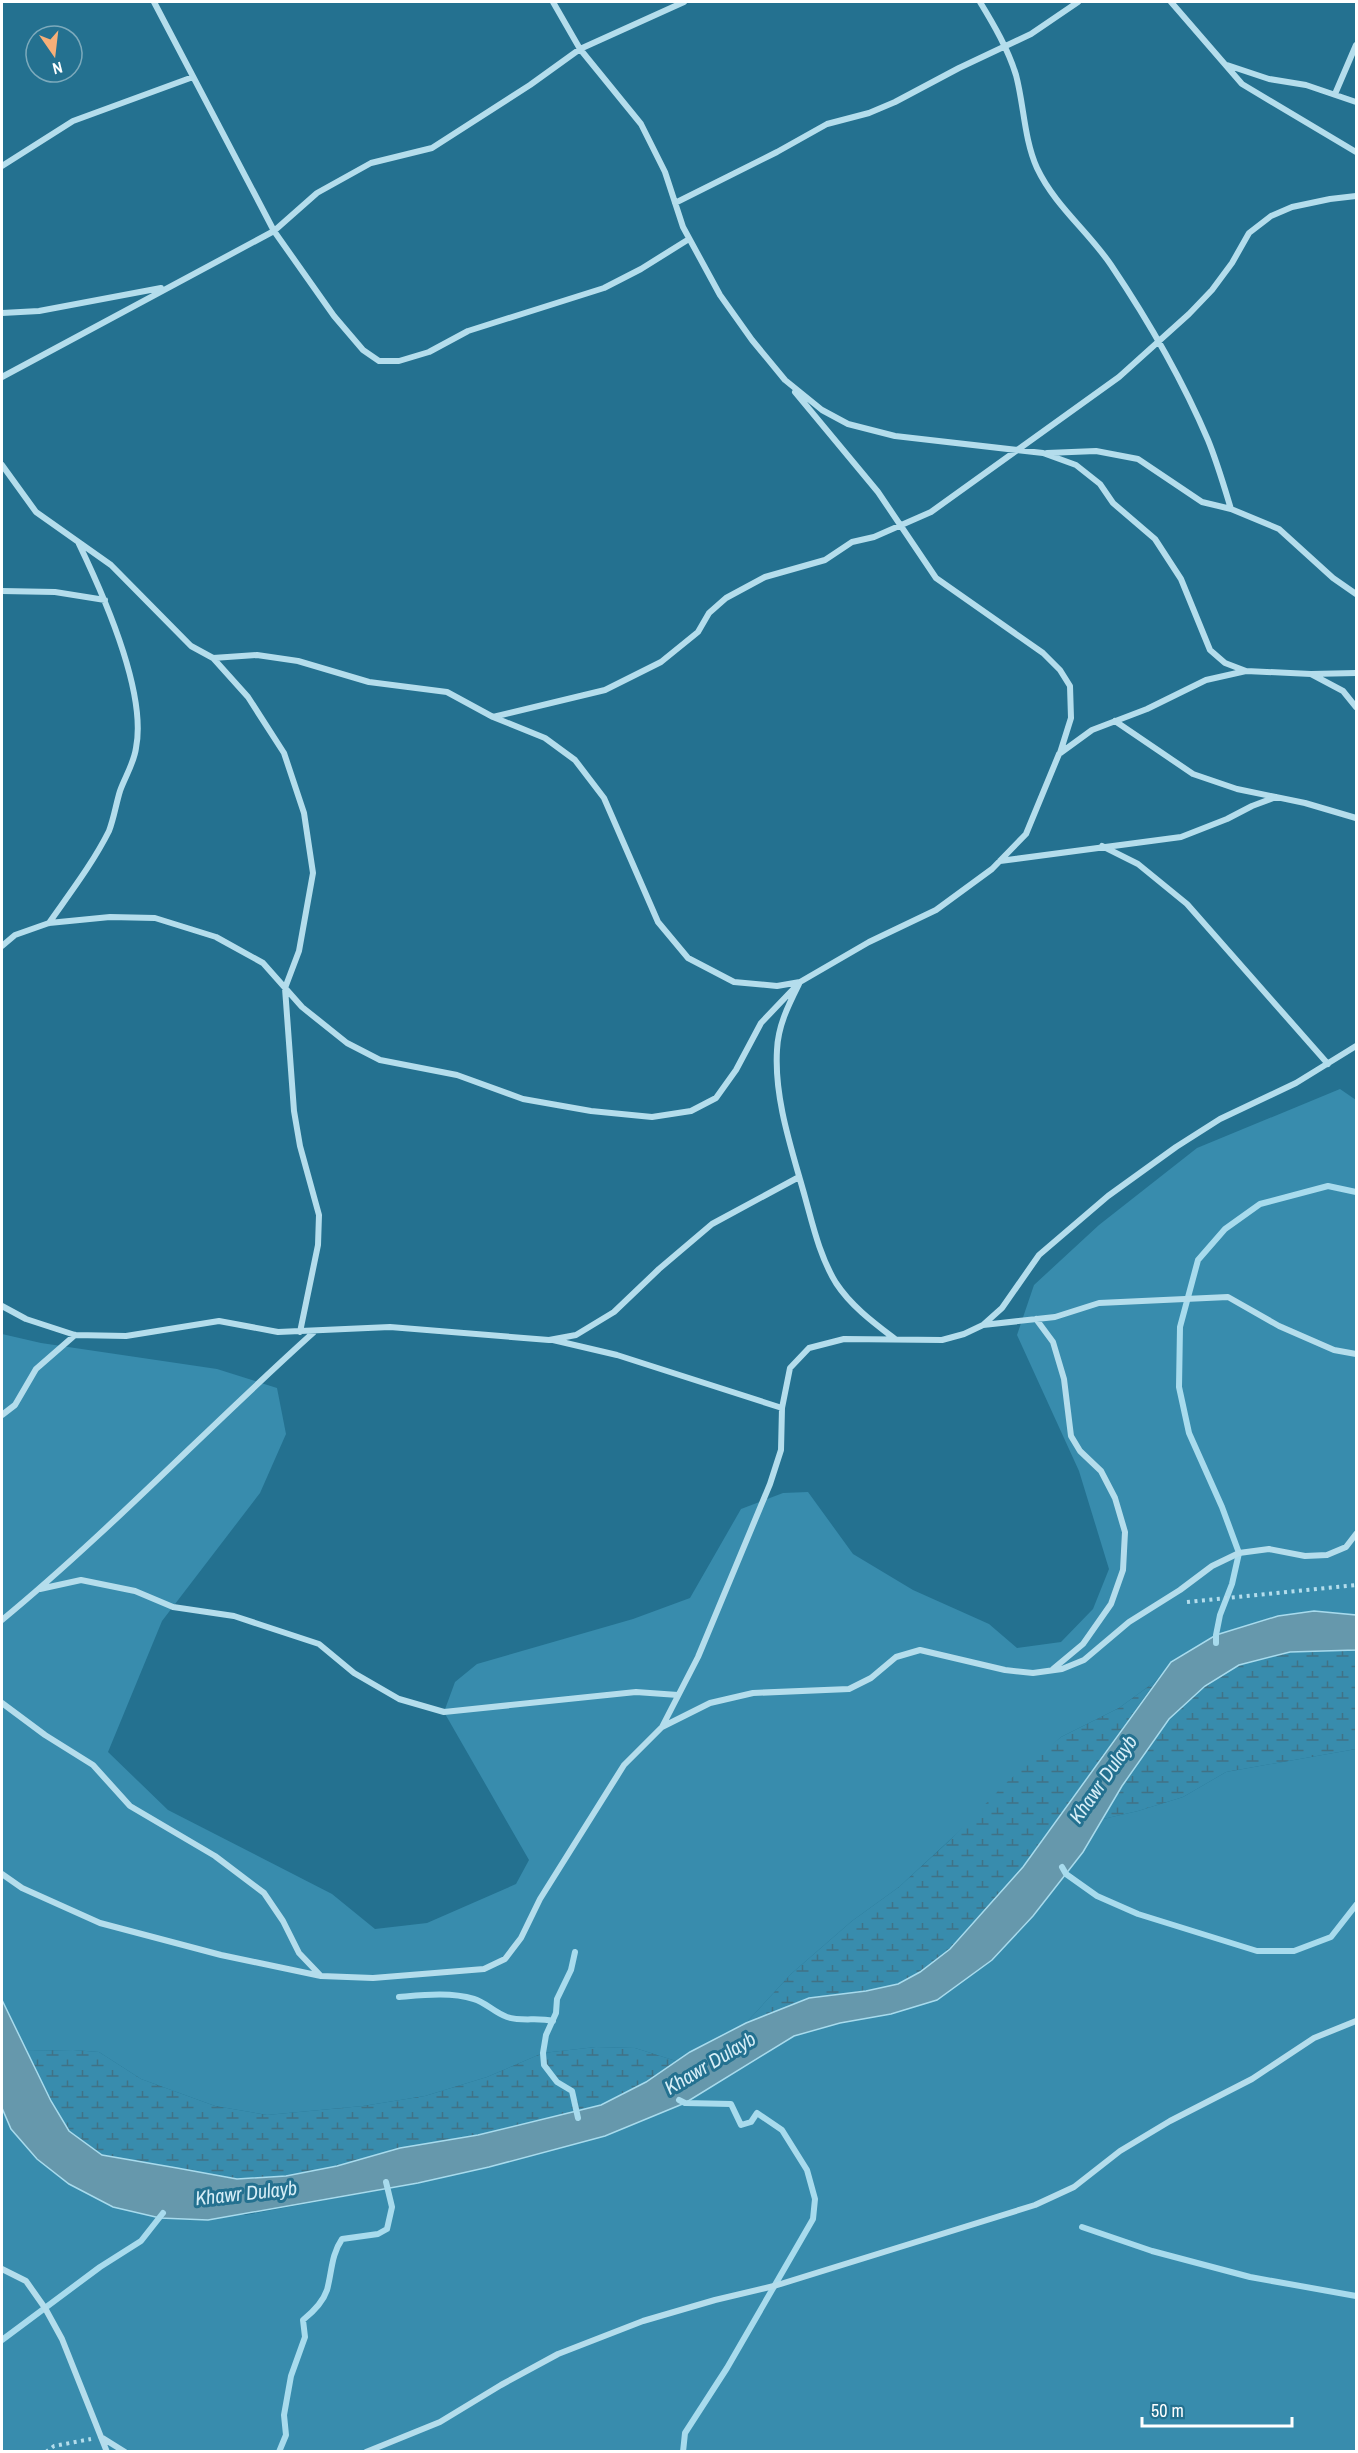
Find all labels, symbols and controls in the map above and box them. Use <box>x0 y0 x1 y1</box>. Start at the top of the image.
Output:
north arrow <box>24 24 84 84</box>
text: N <box>50 57 65 80</box>
water label: Khawr Dulayb <box>1062 1729 1143 1828</box>
water label: Khawr Dulayb <box>659 2025 760 2100</box>
water label: Khawr Dulayb <box>194 2174 298 2211</box>
scale bar <box>1142 2390 1292 2428</box>
text: 50 m <box>1151 2398 1184 2423</box>

